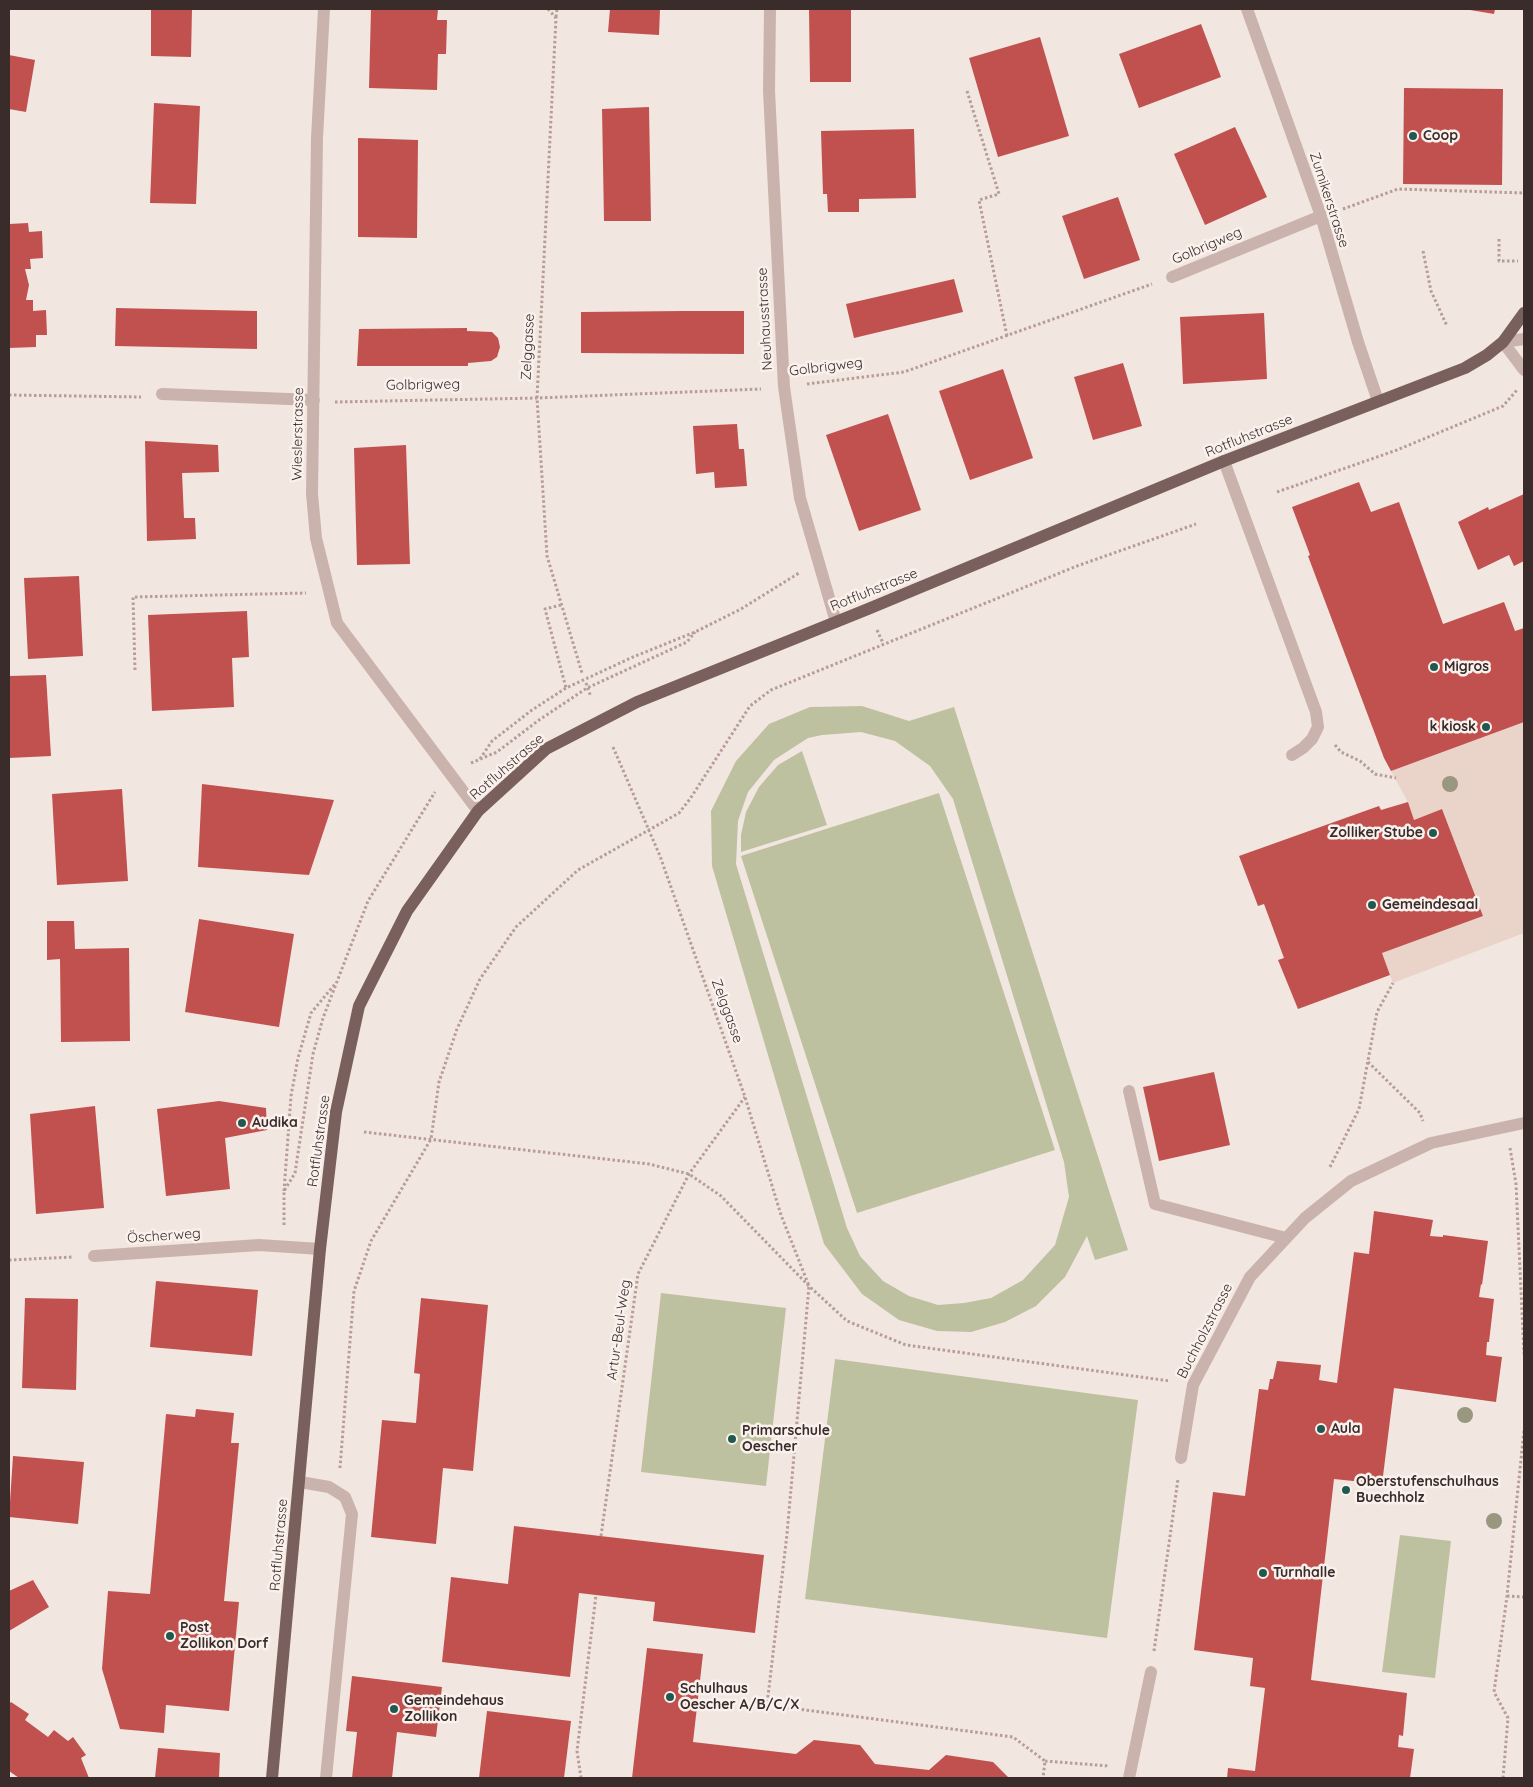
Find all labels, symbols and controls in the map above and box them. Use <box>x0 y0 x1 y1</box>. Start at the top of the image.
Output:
place label: Coop <box>1423 128 1458 144</box>
marker: Coop <box>1407 130 1419 142</box>
street label: Zumikerstrasse <box>1306 150 1352 250</box>
street label: Golbrigweg <box>1170 224 1244 268</box>
street label: Neuhausstrasse <box>754 267 776 371</box>
street label: Zelggasse <box>518 313 538 381</box>
street label: Golbrigweg <box>788 354 864 380</box>
street label: Golbrigweg <box>386 376 460 394</box>
street label: Wieslerstrasse <box>289 387 307 481</box>
street label: Rotfluhstrasse <box>1203 411 1295 461</box>
street label: Rotfluhstrasse <box>828 565 920 615</box>
place label: Migros <box>1444 659 1489 675</box>
marker: Migros <box>1428 661 1440 673</box>
place label: k kiosk <box>1429 719 1476 735</box>
marker: k kiosk <box>1480 721 1492 733</box>
street label: Rotfluhstrasse <box>466 730 548 804</box>
place label: Zolliker Stube <box>1329 825 1423 841</box>
marker: Zolliker Stube <box>1427 827 1439 839</box>
place label: Gemeindesaal <box>1382 897 1478 913</box>
marker: Gemeindesaal <box>1366 899 1378 911</box>
street label: Zelggasse <box>708 977 746 1045</box>
street label: Rotfluhstrasse <box>304 1094 334 1188</box>
place label: Audika <box>252 1115 298 1131</box>
marker: Audika <box>236 1117 248 1129</box>
street label: Öscherweg <box>127 1225 201 1247</box>
street label: Artur-Beul-Weg <box>604 1279 634 1381</box>
street label: Buchholzstrasse <box>1174 1281 1236 1381</box>
place label: Aula <box>1331 1421 1361 1437</box>
place label: Primarschule Oescher <box>742 1423 830 1455</box>
marker: Aula <box>1315 1423 1327 1435</box>
marker: Primarschule Oescher <box>726 1433 738 1445</box>
place label: Oberstufenschulhaus Buechholz <box>1356 1474 1499 1506</box>
marker: Oberstufenschulhaus Buechholz <box>1340 1484 1352 1496</box>
street label: Rotfluhstrasse <box>267 1498 291 1592</box>
place label: Turnhalle <box>1273 1565 1335 1581</box>
marker: Turnhalle <box>1257 1567 1269 1579</box>
place label: Post Zollikon Dorf <box>180 1620 268 1652</box>
marker: Post Zollikon Dorf <box>164 1630 176 1642</box>
place label: Schulhaus Oescher A/B/C/X <box>680 1681 799 1714</box>
marker: Schulhaus Oescher A/B/C/X <box>664 1691 676 1703</box>
place label: Gemeindehaus Zollikon <box>404 1693 504 1725</box>
marker: Gemeindehaus Zollikon <box>388 1703 400 1715</box>

